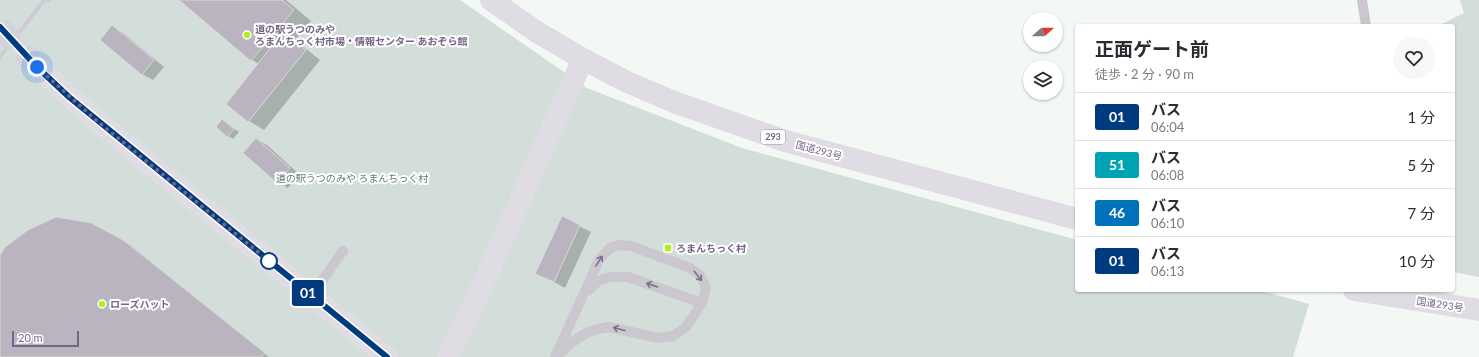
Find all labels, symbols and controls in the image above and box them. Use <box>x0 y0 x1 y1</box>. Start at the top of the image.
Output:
north arrow <box>1023 12 1063 52</box>
map controls <box>1023 12 1063 100</box>
place label: 道の駅うつのみや ろまんちっく村市場・情報センター あおぞら館 <box>255 23 467 47</box>
marker: 道の駅うつのみや ろまんちっく村市場・情報センター あおぞら館 <box>242 30 252 40</box>
text: 正面ゲート前 <box>1095 37 1209 60</box>
button: heart <box>1393 37 1435 79</box>
your location <box>27 57 47 77</box>
button: layers <box>1023 60 1063 100</box>
text: 徒歩 · 2 分 · 90 m <box>1095 66 1194 82</box>
text: バス <box>1151 100 1181 118</box>
text: 01 <box>1109 108 1125 125</box>
text: 1 分 <box>1407 108 1435 126</box>
text: 06:04 <box>1151 119 1184 135</box>
road number: 293 <box>761 130 785 144</box>
street label: 国道293号 <box>795 138 843 162</box>
text: バス <box>1151 148 1181 166</box>
text: 51 <box>1109 156 1125 173</box>
text: 5 分 <box>1407 156 1435 174</box>
text: 06:08 <box>1151 167 1184 183</box>
park label: 道の駅うつのみや ろまんちっく村 <box>276 172 428 184</box>
text: バス <box>1151 196 1181 214</box>
text: 46 <box>1109 204 1125 221</box>
text: 7 分 <box>1407 204 1435 222</box>
text: 06:10 <box>1151 215 1184 231</box>
place label: ろまんちっく村 <box>676 242 746 254</box>
marker: ろまんちっく村 <box>663 243 673 253</box>
text: バス <box>1151 244 1181 262</box>
unlabelled marker <box>260 252 278 270</box>
text: 01 <box>1109 252 1125 269</box>
text: 10 分 <box>1399 252 1435 270</box>
one-way arrow <box>595 256 604 267</box>
text: 06:13 <box>1151 263 1184 279</box>
one-way arrow <box>694 271 703 281</box>
line badge: 01 <box>290 280 326 306</box>
one-way arrow <box>646 281 659 288</box>
text: 01 <box>300 284 316 301</box>
street label: 国道293号 <box>1416 294 1464 314</box>
place label: ローズハット <box>110 298 170 310</box>
marker: ローズハット <box>97 299 107 309</box>
one-way arrow <box>613 325 626 333</box>
scale bar <box>12 329 79 348</box>
text: 20 m <box>18 331 43 344</box>

